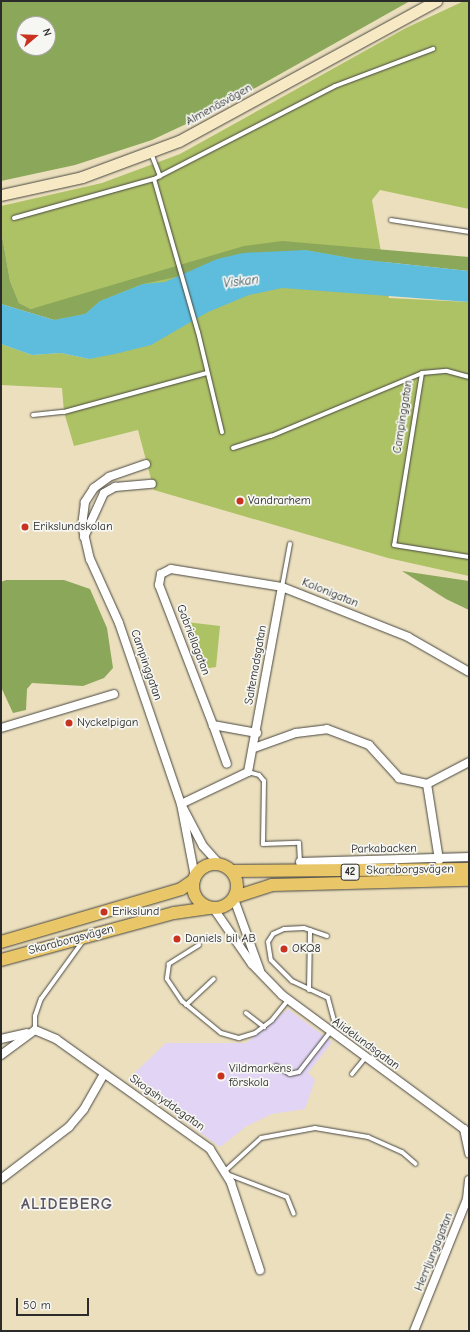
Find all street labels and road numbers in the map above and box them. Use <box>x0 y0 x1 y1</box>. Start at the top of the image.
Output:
street label: Almenäsvägen <box>183 81 255 129</box>
street label: Campinggatan <box>390 379 416 455</box>
street label: Kolonigatan <box>300 575 360 611</box>
street label: Gabriellagatan <box>173 603 213 677</box>
street label: Saltemadsgatan <box>242 624 270 706</box>
street label: Campinggatan <box>127 628 165 702</box>
street label: Parkabacken <box>351 841 417 857</box>
street label: Skaraborgsvägen <box>366 862 454 878</box>
road number: 42 <box>340 863 360 881</box>
street label: Skaraborgsvägen <box>27 922 115 958</box>
street label: Alidelundsgatan <box>329 1015 403 1073</box>
street label: Skogshyddegatan <box>127 1072 207 1134</box>
street label: Herrljungagatan <box>412 1211 456 1293</box>

